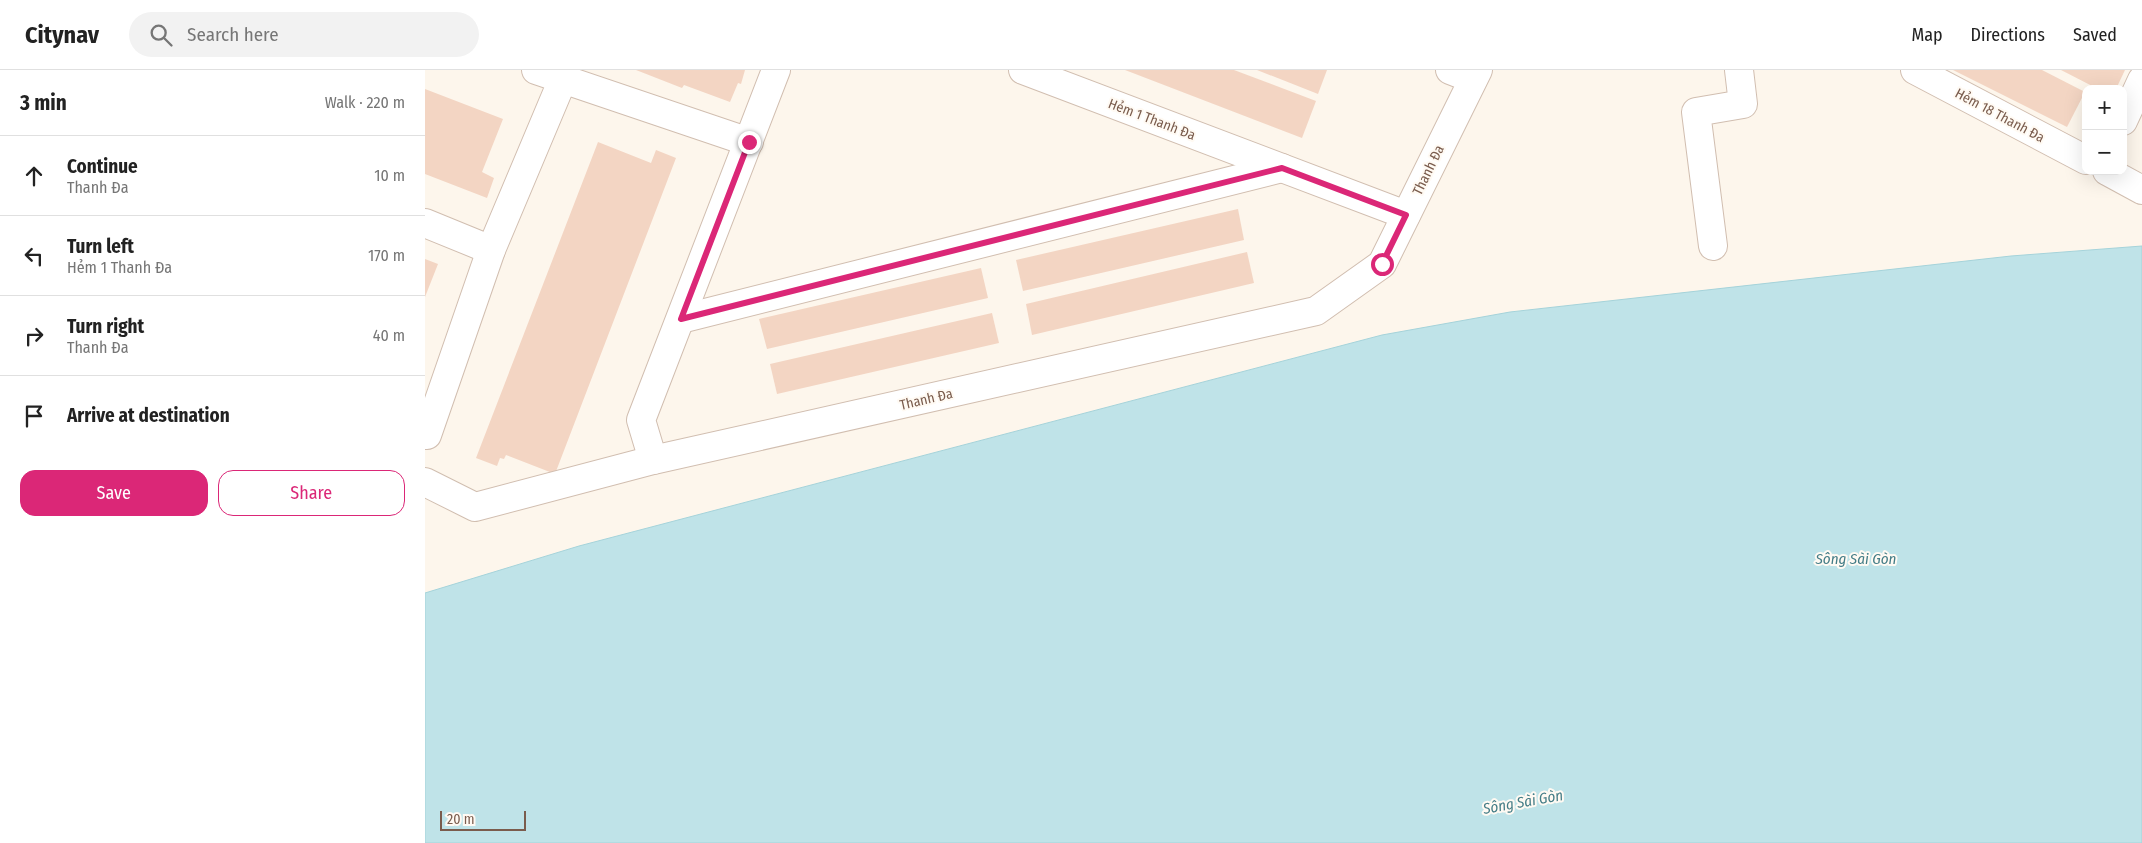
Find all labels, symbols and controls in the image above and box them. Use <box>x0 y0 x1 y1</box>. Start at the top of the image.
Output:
search box <box>129 12 479 57</box>
text: Citynav <box>25 21 99 49</box>
icon: search <box>147 21 175 49</box>
text: Search here <box>187 23 279 46</box>
text: Map <box>1911 24 1943 46</box>
text: Directions <box>1971 24 2045 46</box>
text: Saved <box>2073 24 2117 46</box>
street label: Hẻm 18 Thanh Đa <box>1952 85 2048 146</box>
map controls <box>2082 85 2127 175</box>
button: + <box>2082 85 2127 130</box>
text: 3 min <box>20 90 67 116</box>
text: Walk · 220 m <box>325 93 405 112</box>
street label: Hẻm 1 Thanh Đa <box>1106 95 1198 144</box>
button: − <box>2082 130 2127 175</box>
route end <box>738 131 761 154</box>
street label: Thanh Đa <box>1409 142 1448 198</box>
text: Continue <box>67 155 138 178</box>
icon: ahead <box>20 162 48 190</box>
text: 10 m <box>374 166 405 185</box>
text: Thanh Đa <box>67 178 128 197</box>
text: Turn left <box>67 235 134 258</box>
icon: left <box>20 242 48 270</box>
text: 170 m <box>368 246 405 265</box>
route start <box>1371 253 1394 276</box>
text: Hẻm 1 Thanh Đa <box>67 258 172 277</box>
text: Turn right <box>67 315 144 338</box>
icon: right <box>20 322 48 350</box>
text: 40 m <box>373 326 405 345</box>
text: Thanh Đa <box>67 338 128 357</box>
street label: Thanh Đa <box>898 385 954 414</box>
icon: arrive <box>20 402 48 430</box>
text: Arrive at destination <box>67 404 230 427</box>
button: Save <box>20 470 208 516</box>
button: Share <box>218 470 405 516</box>
water label: Sông Sài Gòn <box>1815 550 1896 568</box>
water label: Sông Sài Gòn <box>1481 786 1564 818</box>
scale bar <box>440 808 526 831</box>
text: 20 m <box>447 811 475 828</box>

